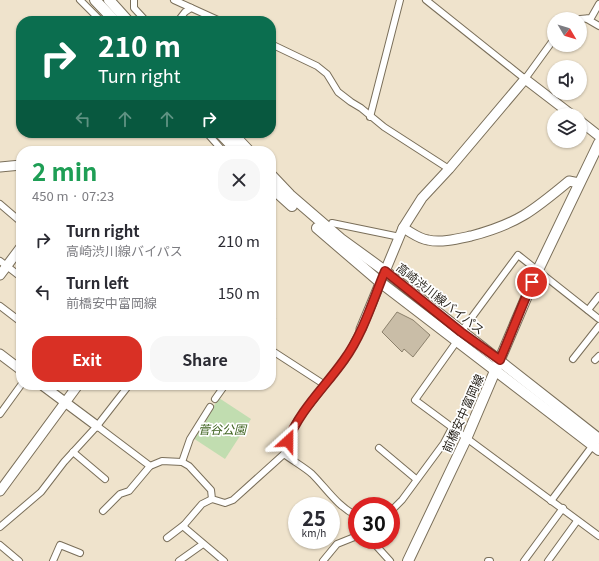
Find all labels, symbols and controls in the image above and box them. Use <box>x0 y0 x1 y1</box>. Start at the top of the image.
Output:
north arrow <box>547 12 587 52</box>
map controls <box>547 12 587 148</box>
text: 210 m <box>98 25 181 65</box>
icon: right <box>32 32 84 84</box>
button: sound <box>547 60 587 100</box>
text: Turn right <box>98 62 181 88</box>
icon: left <box>72 108 94 130</box>
icon: ahead <box>114 108 136 130</box>
icon: ahead <box>156 108 178 130</box>
icon: right <box>198 108 220 130</box>
button: layers <box>547 108 587 148</box>
text: 2 min <box>32 153 97 188</box>
button: close <box>218 159 260 201</box>
text: 450 m · 07:23 <box>32 186 114 205</box>
text: Turn right <box>66 220 140 241</box>
icon: right <box>32 229 54 251</box>
text: 210 m <box>218 230 260 251</box>
text: 高崎渋川線バイパス <box>66 241 183 260</box>
street label: 高崎渋川線バイパス <box>393 258 489 338</box>
pin <box>515 265 549 299</box>
icon: arrive <box>521 271 543 293</box>
text: Turn left <box>66 272 129 293</box>
icon: left <box>32 281 54 303</box>
text: 150 m <box>218 282 260 303</box>
text: 前橋安中富岡線 <box>66 293 157 312</box>
button: Exit <box>32 336 142 382</box>
button: Share <box>150 336 260 382</box>
street label: 前橋安中富岡線 <box>437 371 487 455</box>
park label: 菅谷公園 <box>198 420 248 437</box>
position arrow <box>267 420 309 462</box>
speed limit sign: 30 <box>348 497 400 549</box>
text: 25 <box>302 503 326 532</box>
text: km/h <box>302 525 326 540</box>

